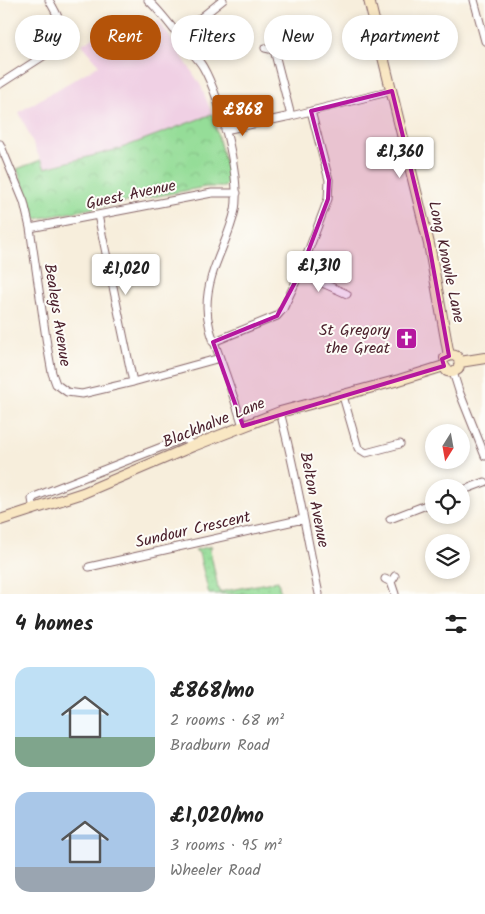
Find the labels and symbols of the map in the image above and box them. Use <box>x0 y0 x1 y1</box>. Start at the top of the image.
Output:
pin: £868 <box>213 94 273 137</box>
pin: £1,360 <box>359 136 441 179</box>
street label: Guest Avenue <box>84 173 178 217</box>
street label: Long Knowle Lane <box>421 199 471 325</box>
pin: £1,310 <box>278 250 360 293</box>
pin: £1,020 <box>85 254 167 296</box>
street label: Bealeys Avenue <box>37 262 77 368</box>
place label: St Gregory the Great <box>319 318 391 361</box>
church icon: St Gregory the Great <box>394 327 418 351</box>
street label: Blackhalve Lane <box>159 391 269 455</box>
north arrow <box>425 424 470 469</box>
street label: Belton Avenue <box>292 450 336 550</box>
street label: Sundour Crescent <box>133 504 254 555</box>

